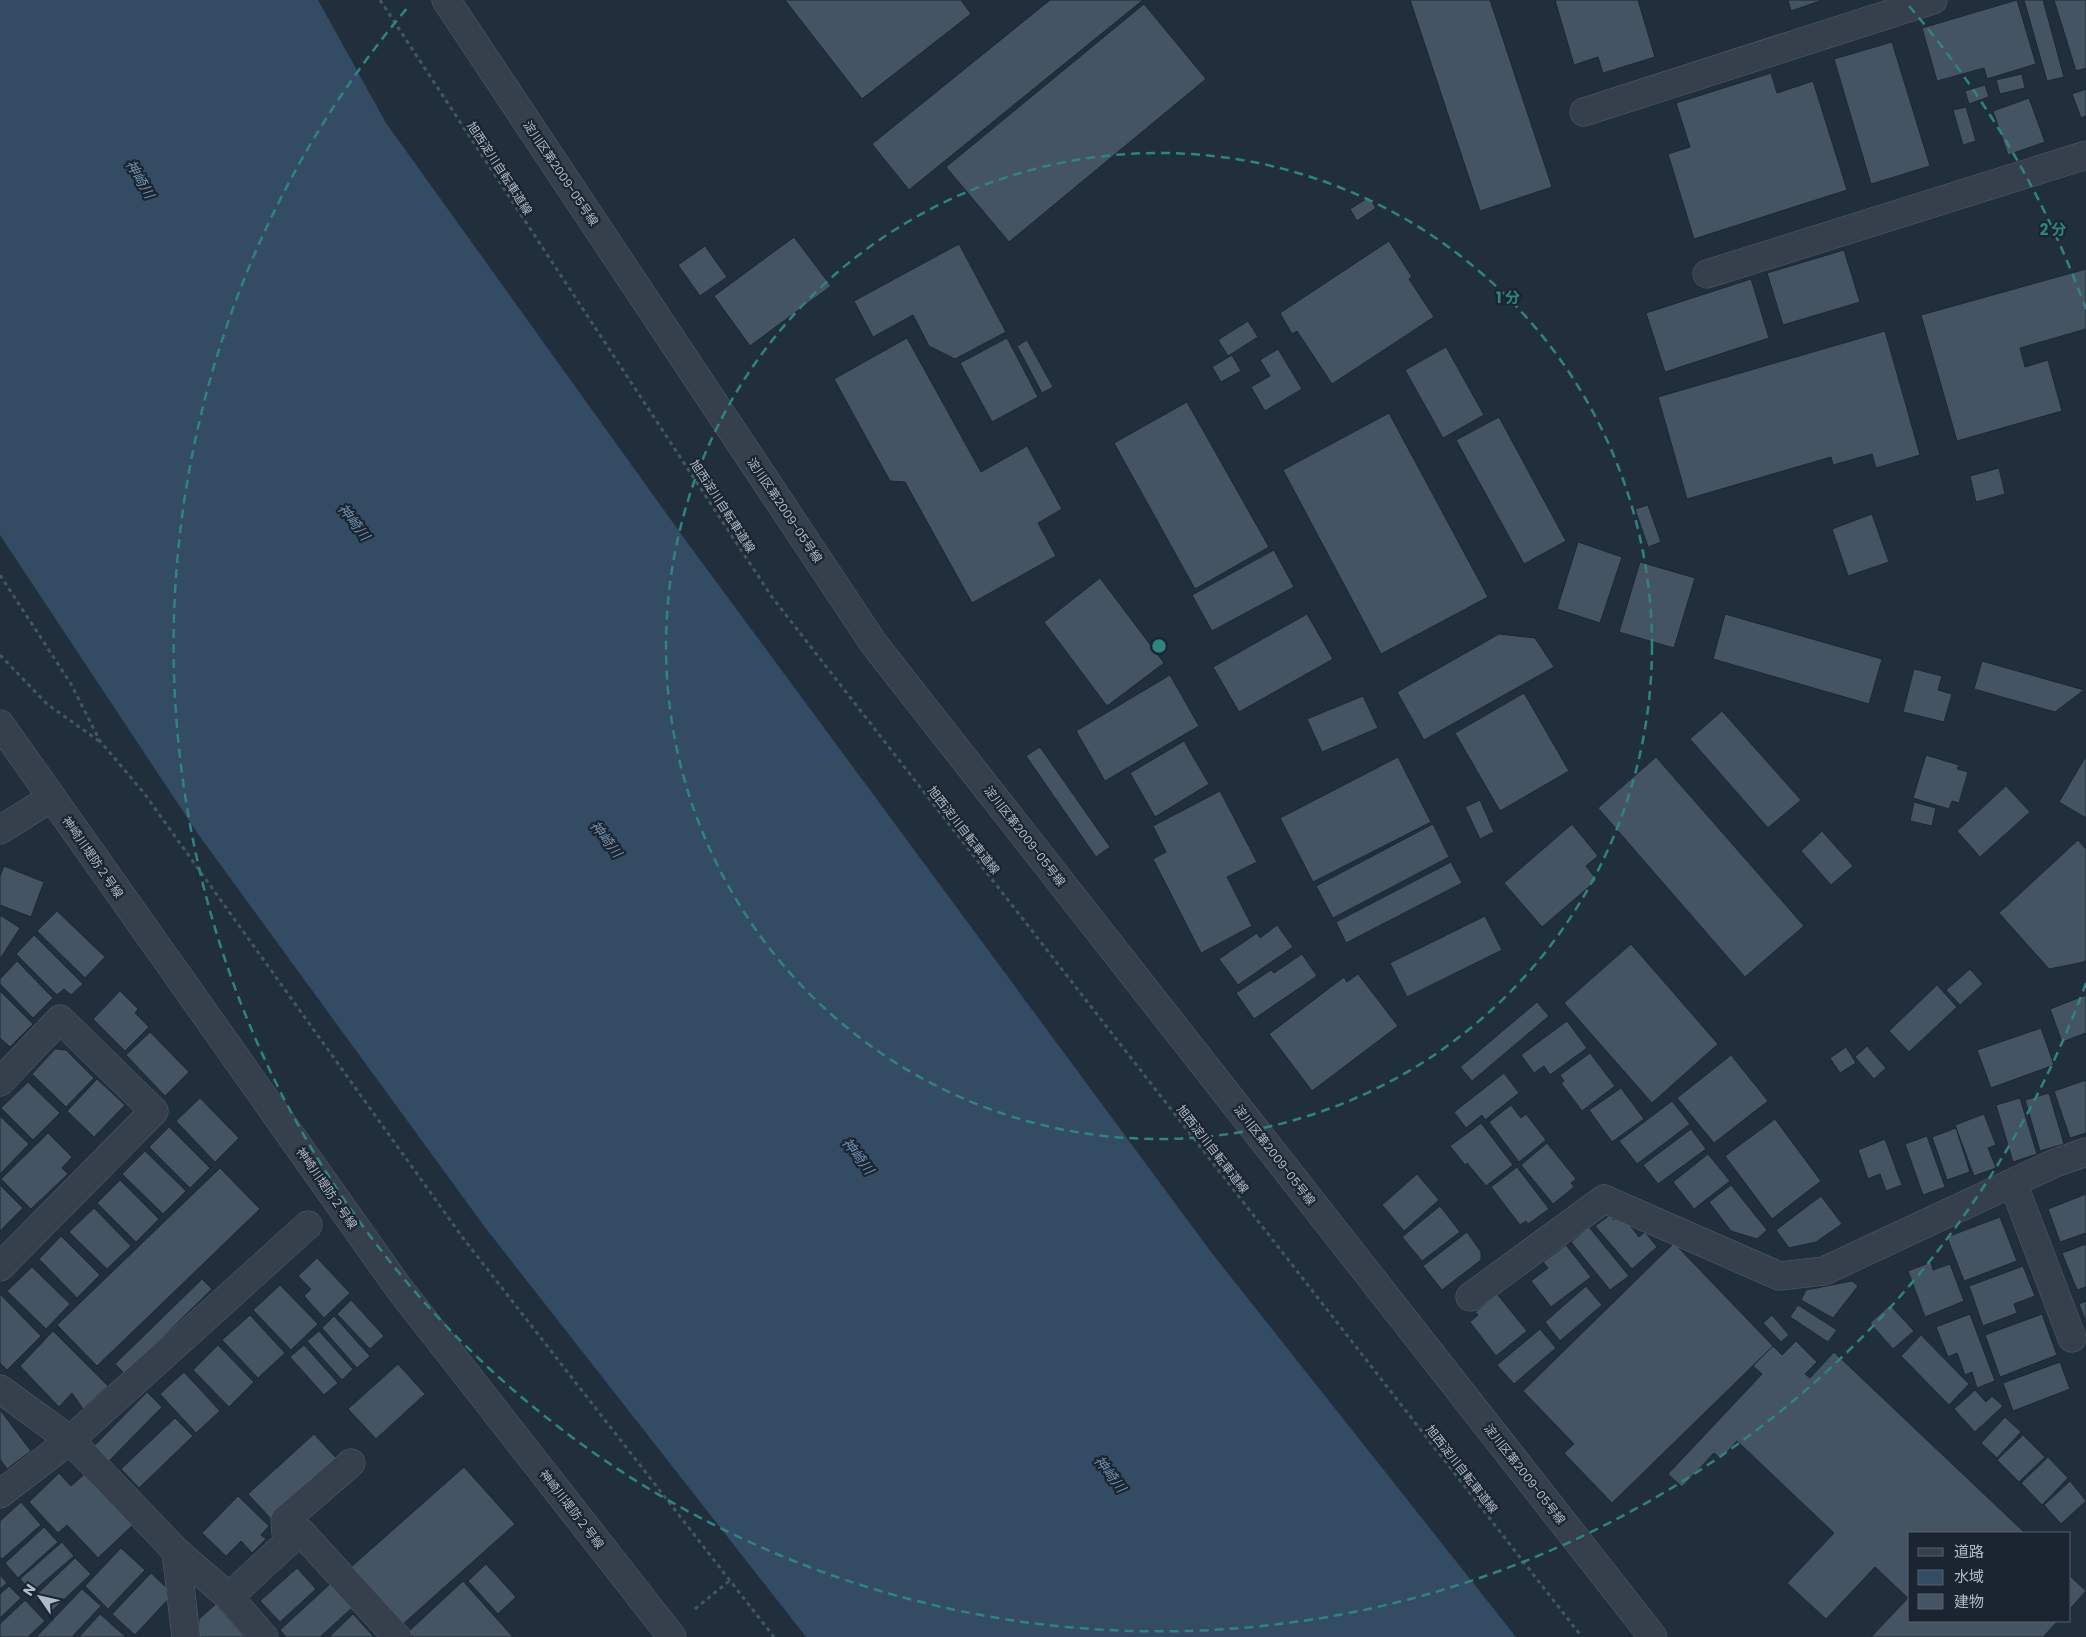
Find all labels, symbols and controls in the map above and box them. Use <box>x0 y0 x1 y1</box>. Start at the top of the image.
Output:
street label: 淀川区第2009-05号線 <box>520 117 602 229</box>
street label: 旭西淀川自転車道線 <box>463 118 537 218</box>
water label: 神崎川 <box>121 156 160 204</box>
text: 2 分 <box>2040 219 2066 240</box>
text: 1 分 <box>1496 287 1520 308</box>
street label: 淀川区第2009-05号線 <box>744 454 826 566</box>
street label: 旭西淀川自転車道線 <box>686 456 760 556</box>
water label: 神崎川 <box>333 499 376 546</box>
centre of rings <box>1150 637 1168 655</box>
street label: 旭西淀川自転車道線 <box>924 782 1004 878</box>
street label: 淀川区第2009-05号線 <box>980 782 1070 890</box>
street label: 神崎川堤防２号線 <box>59 813 127 901</box>
water label: 神崎川 <box>585 816 628 863</box>
street label: 旭西淀川自転車道線 <box>1173 1101 1253 1197</box>
street label: 淀川区第2009-05号線 <box>1230 1101 1320 1209</box>
water label: 神崎川 <box>837 1133 880 1180</box>
street label: 神崎川堤防２号線 <box>293 1144 361 1232</box>
street label: 淀川区第2009-05号線 <box>1480 1420 1570 1528</box>
street label: 旭西淀川自転車道線 <box>1422 1421 1502 1517</box>
water label: 神崎川 <box>1089 1451 1132 1498</box>
street label: 神崎川堤防２号線 <box>536 1466 608 1552</box>
legend <box>1908 1532 2071 1622</box>
text: 道路 <box>1954 1541 1984 1562</box>
text: 水域 <box>1954 1566 1984 1587</box>
north arrow <box>15 1572 65 1622</box>
text: N <box>18 1580 40 1600</box>
text: 建物 <box>1954 1591 1984 1612</box>

